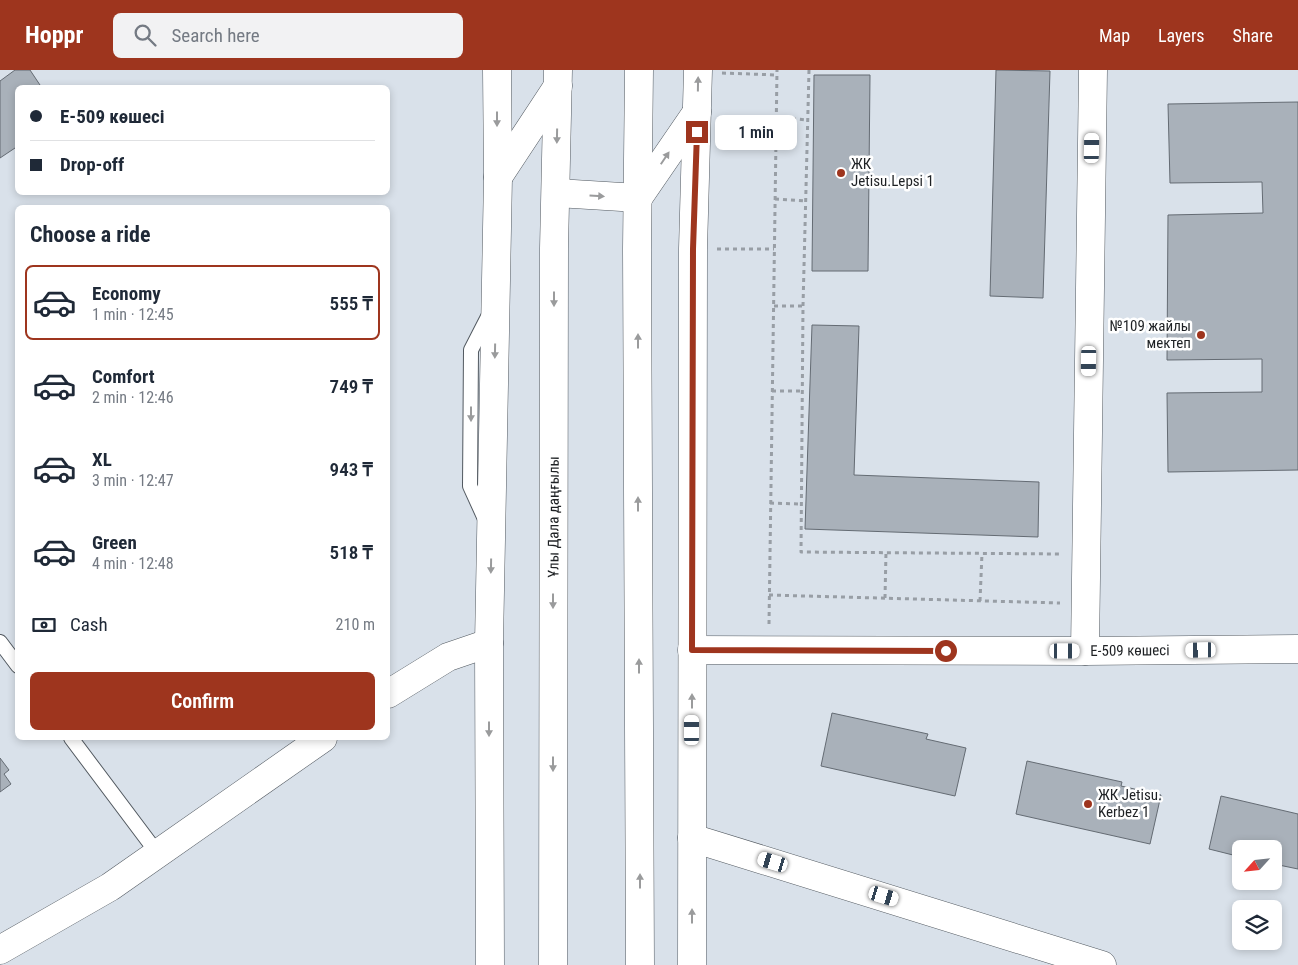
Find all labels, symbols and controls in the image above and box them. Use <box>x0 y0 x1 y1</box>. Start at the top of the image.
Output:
search box <box>113 13 463 58</box>
text: Hoppr <box>25 21 83 49</box>
icon: search <box>131 21 159 49</box>
text: Search here <box>171 24 260 47</box>
text: Map <box>1099 25 1130 46</box>
text: Layers <box>1158 25 1205 46</box>
text: Share <box>1233 25 1273 46</box>
one-way arrow <box>694 76 702 92</box>
text: Е-509 көшесі <box>60 105 165 128</box>
one-way arrow <box>493 111 501 127</box>
callout: 1 min <box>714 114 797 150</box>
route end <box>686 121 708 143</box>
text: 1 min <box>738 123 774 142</box>
one-way arrow <box>553 128 561 144</box>
car <box>1084 133 1099 163</box>
one-way arrow <box>660 151 670 165</box>
text: Drop-off <box>60 153 124 176</box>
place label: ЖК Jetisu.Lepsi 1 <box>851 155 934 190</box>
marker: ЖК Jetisu.Lepsi 1 <box>835 167 847 179</box>
one-way arrow <box>590 192 606 200</box>
text: Choose a ride <box>30 222 151 247</box>
icon: car <box>32 280 77 325</box>
text: Economy <box>92 282 161 305</box>
one-way arrow <box>550 291 558 307</box>
text: 555 ₸ <box>330 292 373 315</box>
text: 1 min · 12:45 <box>92 305 174 324</box>
place label: №109 жайлы мектеп <box>1109 317 1191 352</box>
marker: №109 жайлы мектеп <box>1195 329 1207 341</box>
one-way arrow <box>634 333 642 349</box>
one-way arrow <box>491 343 499 359</box>
car <box>1081 346 1096 376</box>
icon: car <box>32 363 77 408</box>
text: Comfort <box>92 365 155 388</box>
text: 749 ₸ <box>330 375 373 398</box>
text: 2 min · 12:46 <box>92 388 174 407</box>
one-way arrow <box>467 407 475 423</box>
icon: car <box>32 446 77 491</box>
text: XL <box>92 448 112 471</box>
street label: Ұлы Дала даңғылы <box>545 456 563 578</box>
text: 943 ₸ <box>330 458 373 481</box>
text: 3 min · 12:47 <box>92 471 174 490</box>
one-way arrow <box>634 496 642 512</box>
icon: car <box>32 529 77 574</box>
text: Green <box>92 531 137 554</box>
text: 518 ₸ <box>330 541 373 564</box>
text: 4 min · 12:48 <box>92 554 174 573</box>
one-way arrow <box>486 558 494 574</box>
one-way arrow <box>549 593 557 609</box>
icon: cash <box>30 611 58 639</box>
text: Cash <box>70 613 108 636</box>
text: 210 m <box>336 615 375 634</box>
route start <box>935 640 957 662</box>
street label: Е-509 көшесі <box>1090 641 1170 660</box>
car <box>1185 642 1216 658</box>
car <box>1050 644 1080 659</box>
one-way arrow <box>635 658 643 674</box>
button: Confirm <box>30 672 375 730</box>
one-way arrow <box>688 693 696 709</box>
car <box>684 715 699 745</box>
one-way arrow <box>485 721 493 737</box>
one-way arrow <box>549 756 557 772</box>
place label: ЖК Jetisu. Kerbez 1 <box>1098 786 1162 821</box>
marker: ЖК Jetisu. Kerbez 1 <box>1082 798 1094 810</box>
north arrow <box>1232 840 1282 890</box>
map controls <box>1232 840 1282 950</box>
car <box>756 850 789 874</box>
one-way arrow <box>636 873 644 889</box>
car <box>867 884 900 908</box>
button: layers <box>1232 900 1282 950</box>
one-way arrow <box>688 908 696 924</box>

